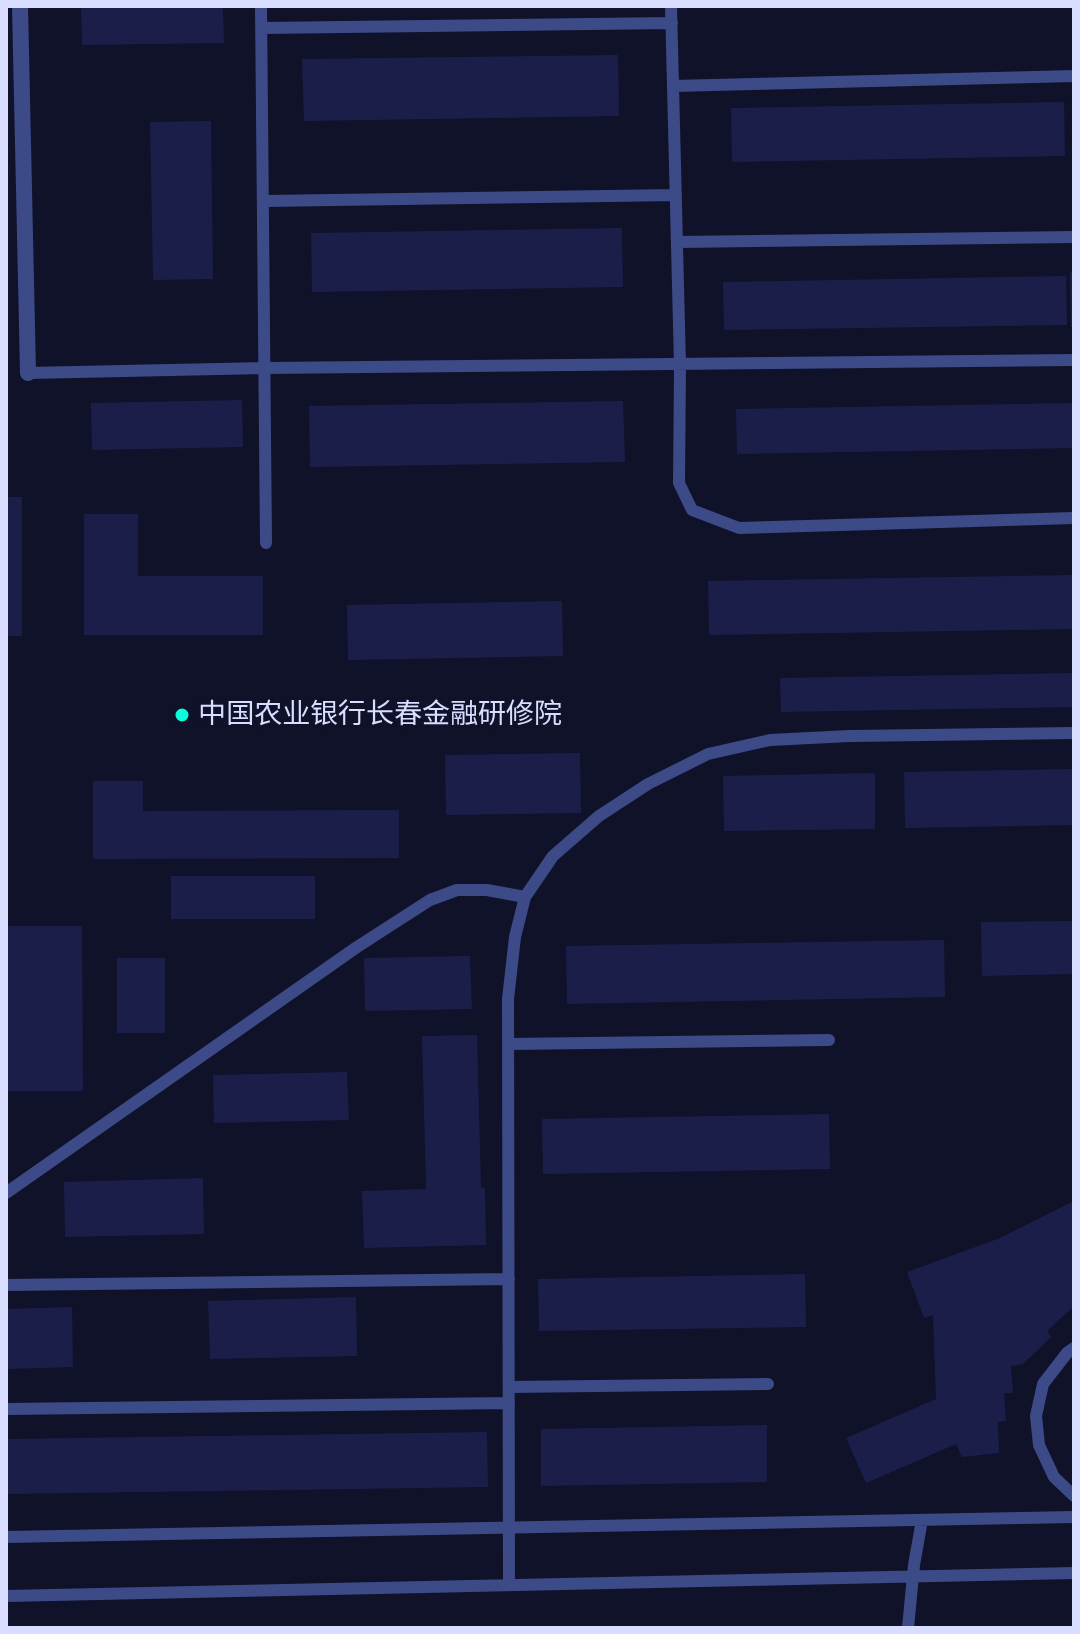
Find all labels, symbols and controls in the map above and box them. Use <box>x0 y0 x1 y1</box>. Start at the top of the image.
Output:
place label: 中国农业银行长春金融研修院 <box>198 698 562 732</box>
marker: 中国农业银行长春金融研修院 <box>173 706 191 724</box>

